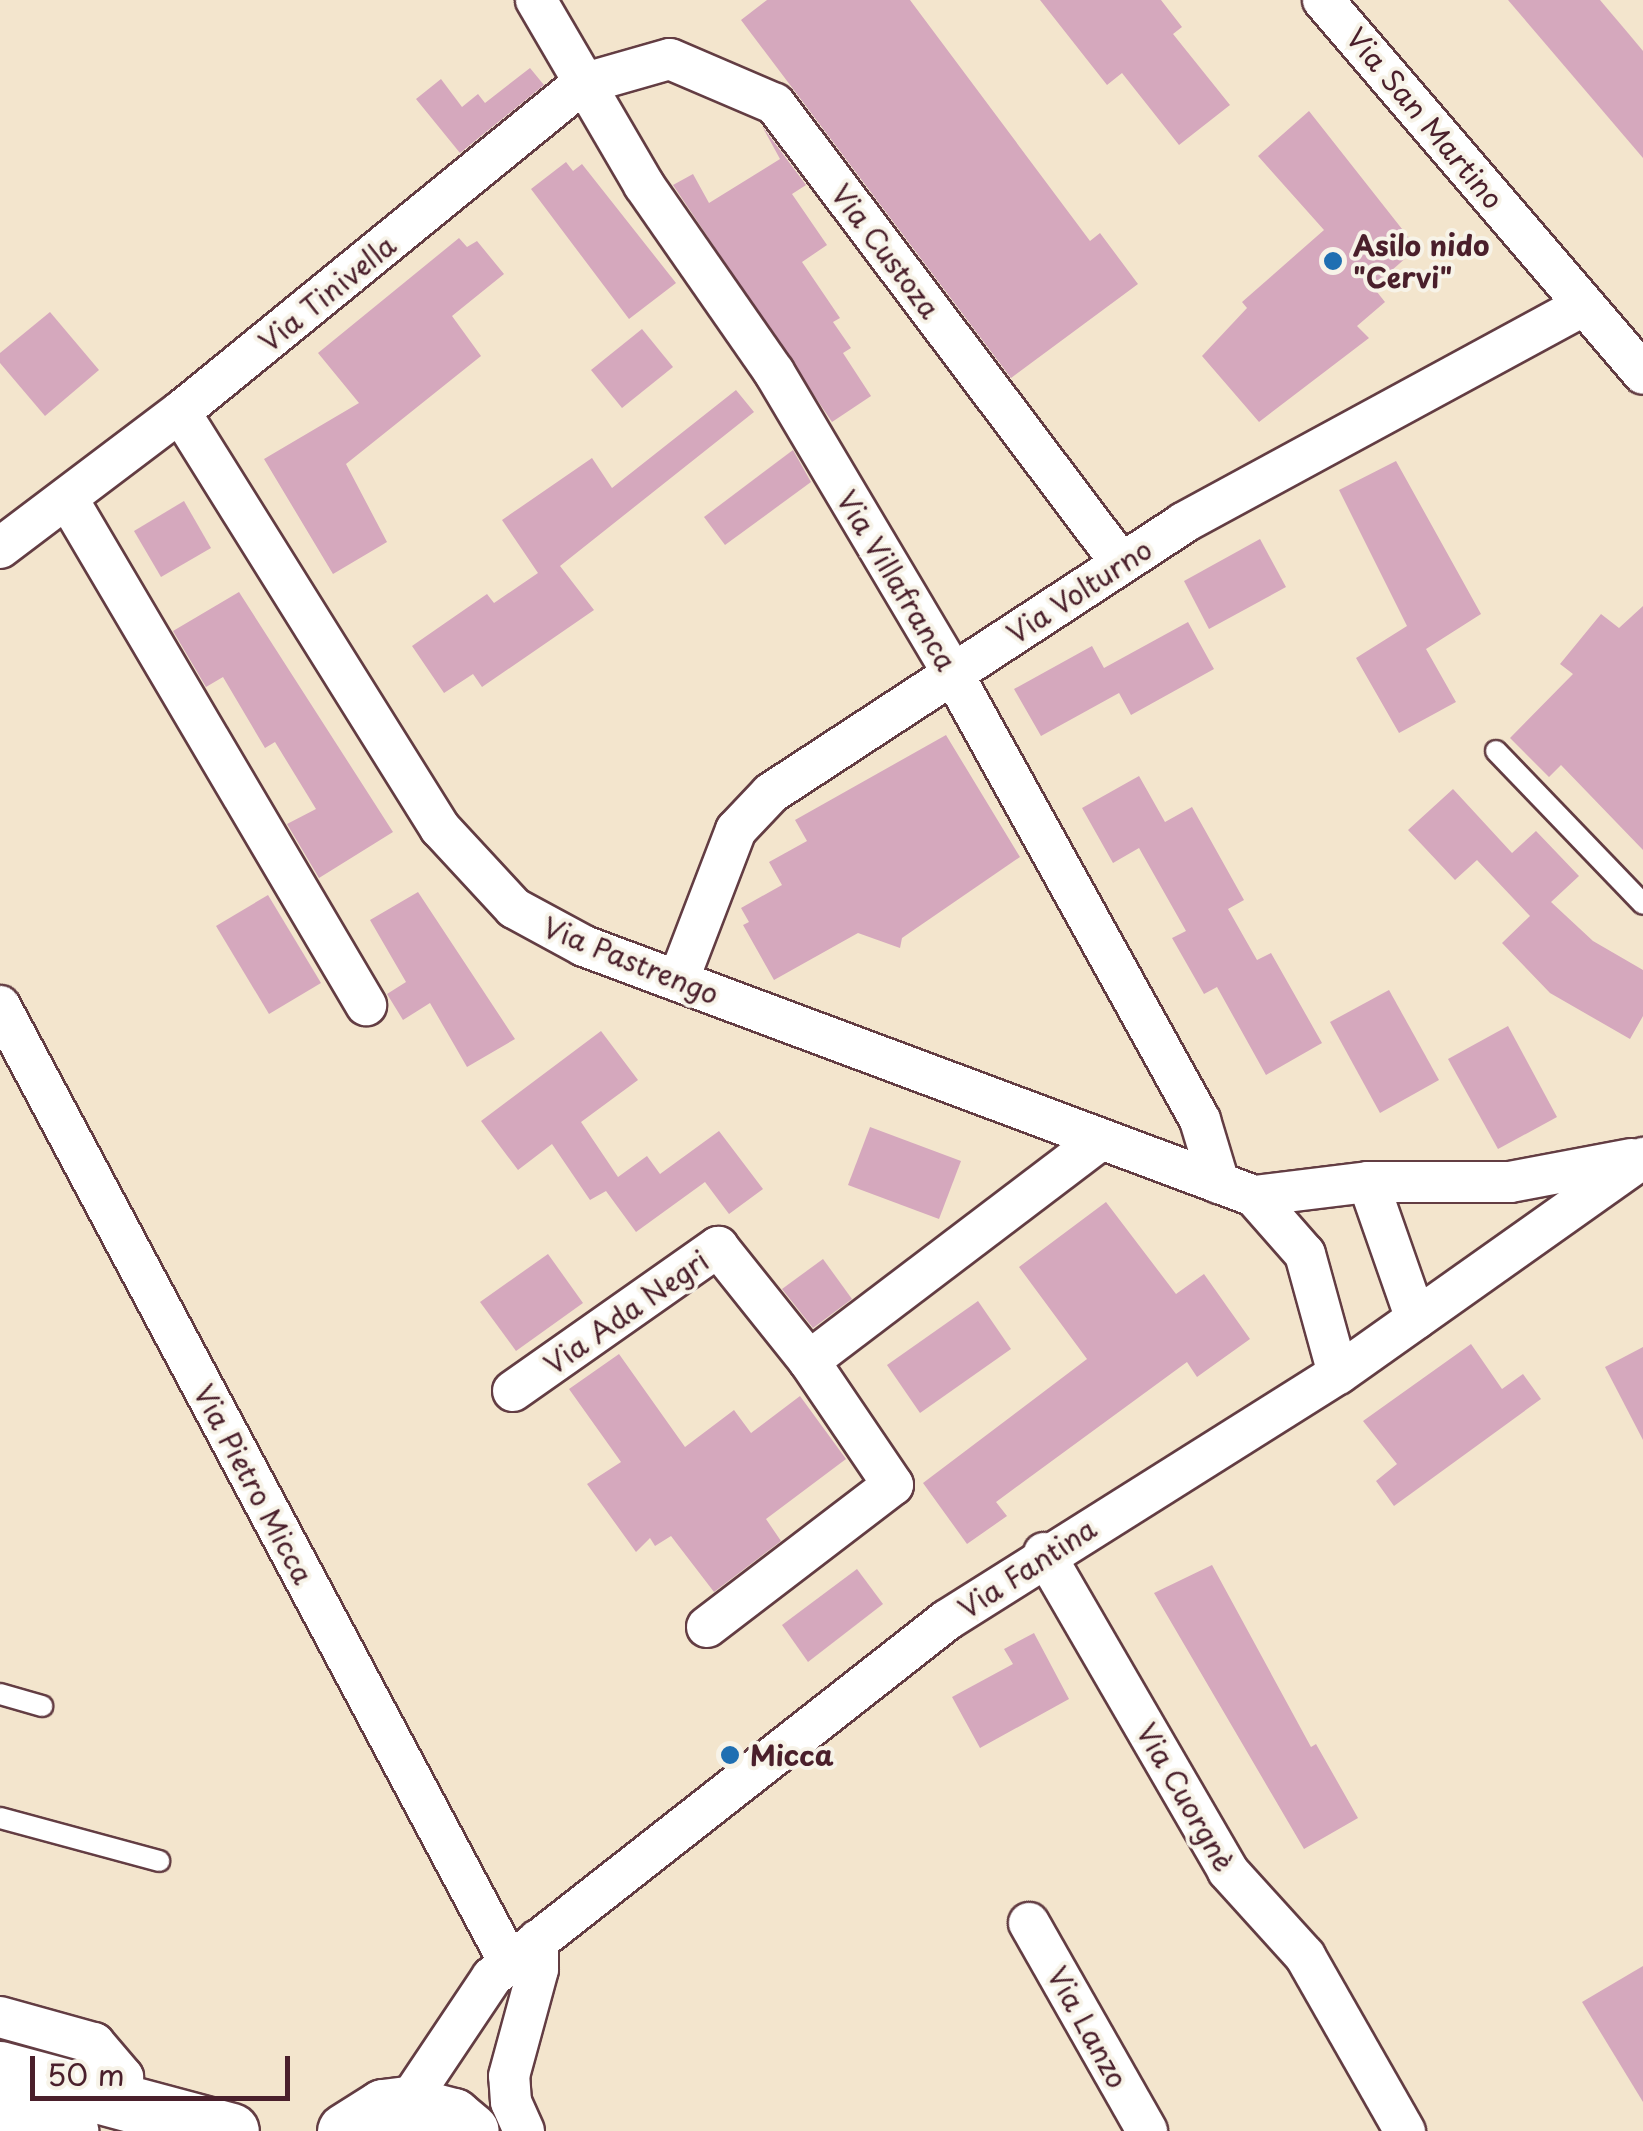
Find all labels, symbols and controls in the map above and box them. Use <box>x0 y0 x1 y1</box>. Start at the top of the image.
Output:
street label: Via San Martino <box>1340 22 1510 214</box>
street label: Via Custoza <box>825 177 947 325</box>
street label: Via Tinivella <box>252 228 402 358</box>
place label: Asilo nido "Cervi" <box>1353 228 1491 294</box>
marker: Asilo nido "Cervi" <box>1322 250 1344 272</box>
street label: Via Villafranca <box>830 484 964 676</box>
street label: Via Volturno <box>1000 531 1158 651</box>
street label: Via Pastrengo <box>538 909 724 1011</box>
street label: Via Ada Negri <box>538 1244 714 1380</box>
street label: Via Pietro Micca <box>187 1379 321 1589</box>
street label: Via Fantina <box>952 1511 1102 1625</box>
street label: Via Cuorgnè <box>1130 1717 1242 1877</box>
place label: Micca <box>750 1738 834 1772</box>
marker: Micca <box>719 1744 741 1766</box>
street label: Via Lanzo <box>1041 1961 1135 2093</box>
scale bar <box>35 2036 295 2098</box>
text: 50 m <box>47 2051 125 2096</box>

